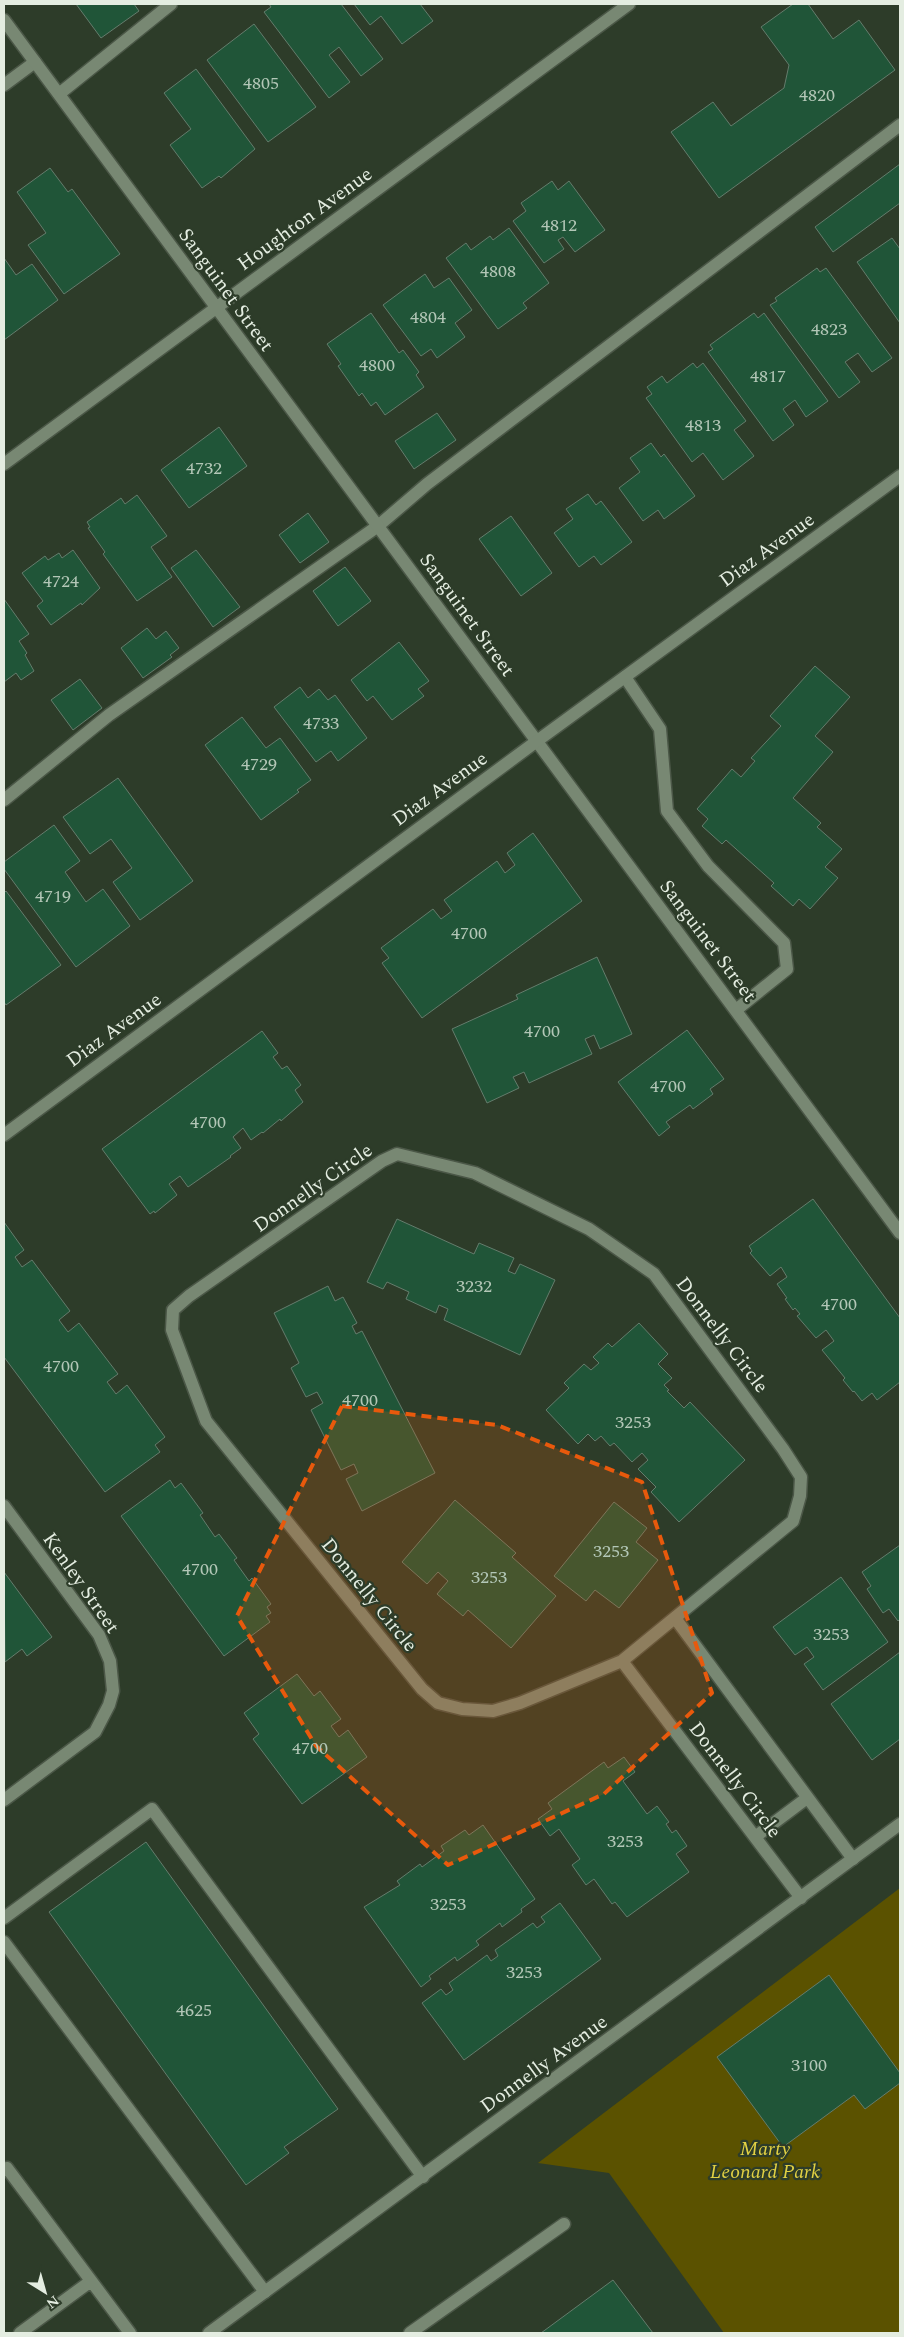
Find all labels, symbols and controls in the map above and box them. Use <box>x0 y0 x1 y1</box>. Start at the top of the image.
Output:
house number: 4805 <box>243 70 279 97</box>
house number: 4820 <box>799 82 835 109</box>
street label: Houghton Avenue <box>231 160 379 278</box>
house number: 4812 <box>541 212 577 239</box>
street label: Sanguinet Street <box>171 222 281 358</box>
house number: 4808 <box>480 258 516 285</box>
house number: 4804 <box>410 304 446 331</box>
house number: 4823 <box>811 316 847 343</box>
house number: 4800 <box>359 352 395 379</box>
house number: 4817 <box>750 363 786 390</box>
house number: 4813 <box>685 412 721 439</box>
house number: 4732 <box>186 455 222 482</box>
street label: Diaz Avenue <box>713 505 821 595</box>
street label: Sanguinet Street <box>412 547 522 683</box>
house number: 4724 <box>43 568 79 595</box>
house number: 4733 <box>303 710 339 737</box>
street label: Diaz Avenue <box>386 744 494 834</box>
house number: 4729 <box>241 751 277 778</box>
street label: Sanguinet Street <box>652 873 764 1009</box>
house number: 4719 <box>35 883 71 910</box>
house number: 4700 <box>451 920 487 947</box>
street label: Diaz Avenue <box>60 985 168 1075</box>
house number: 4700 <box>524 1018 560 1045</box>
house number: 4700 <box>650 1073 686 1100</box>
house number: 4700 <box>190 1109 226 1136</box>
street label: Donnelly Circle <box>247 1136 379 1240</box>
street label: Donnelly Circle <box>668 1270 776 1400</box>
house number: 3232 <box>456 1273 492 1300</box>
house number: 4700 <box>821 1291 857 1318</box>
house number: 4700 <box>43 1353 79 1380</box>
house number: 4700 <box>342 1387 378 1414</box>
house number: 3253 <box>615 1409 651 1436</box>
street label: Kenley Street <box>35 1526 127 1640</box>
street label: Donnelly Circle <box>313 1531 425 1659</box>
house number: 3253 <box>593 1538 629 1565</box>
house number: 4700 <box>182 1556 218 1583</box>
house number: 3253 <box>471 1564 507 1591</box>
house number: 3253 <box>813 1621 849 1648</box>
street label: Donnelly Circle <box>681 1715 789 1845</box>
house number: 4700 <box>292 1735 328 1762</box>
house number: 3253 <box>607 1828 643 1855</box>
house number: 3253 <box>430 1891 466 1918</box>
house number: 3253 <box>506 1959 542 1986</box>
house number: 4625 <box>176 1997 212 2024</box>
street label: Donnelly Avenue <box>474 2007 614 2121</box>
house number: 3100 <box>791 2052 827 2079</box>
park label: Marty Leonard Park <box>710 2134 821 2187</box>
north arrow <box>20 2267 70 2317</box>
text: N <box>42 2290 63 2314</box>

